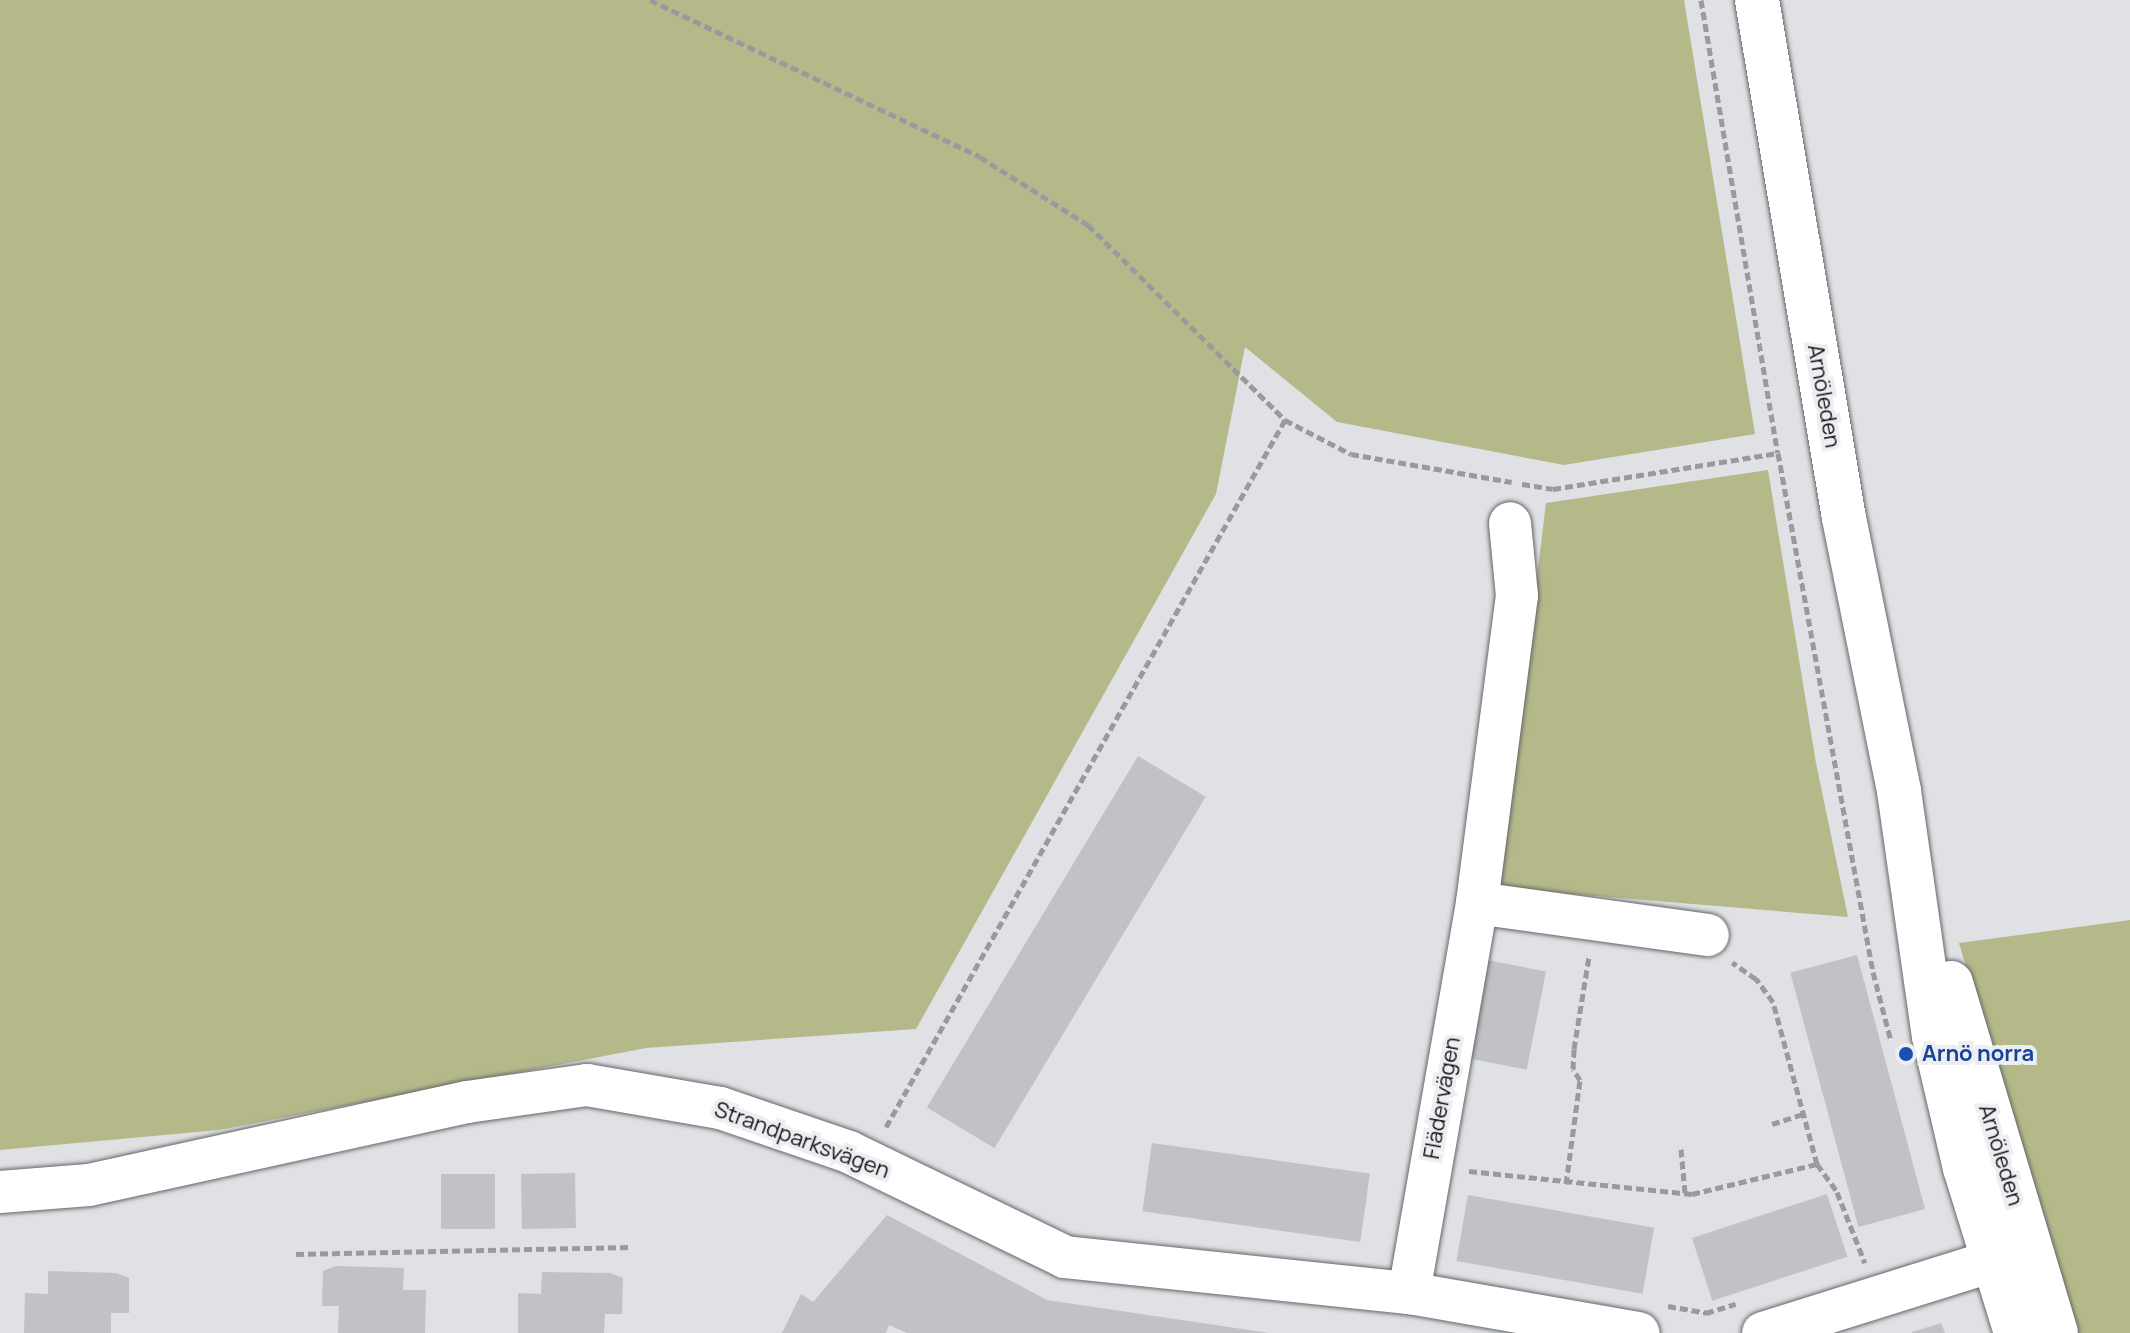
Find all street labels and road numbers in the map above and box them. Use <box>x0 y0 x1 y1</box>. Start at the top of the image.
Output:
street label: Arnöleden <box>1802 342 1846 450</box>
street label: Flädervägen <box>1418 1035 1466 1161</box>
street label: Strandparksvägen <box>711 1096 893 1184</box>
street label: Arnöleden <box>1973 1101 2029 1209</box>

